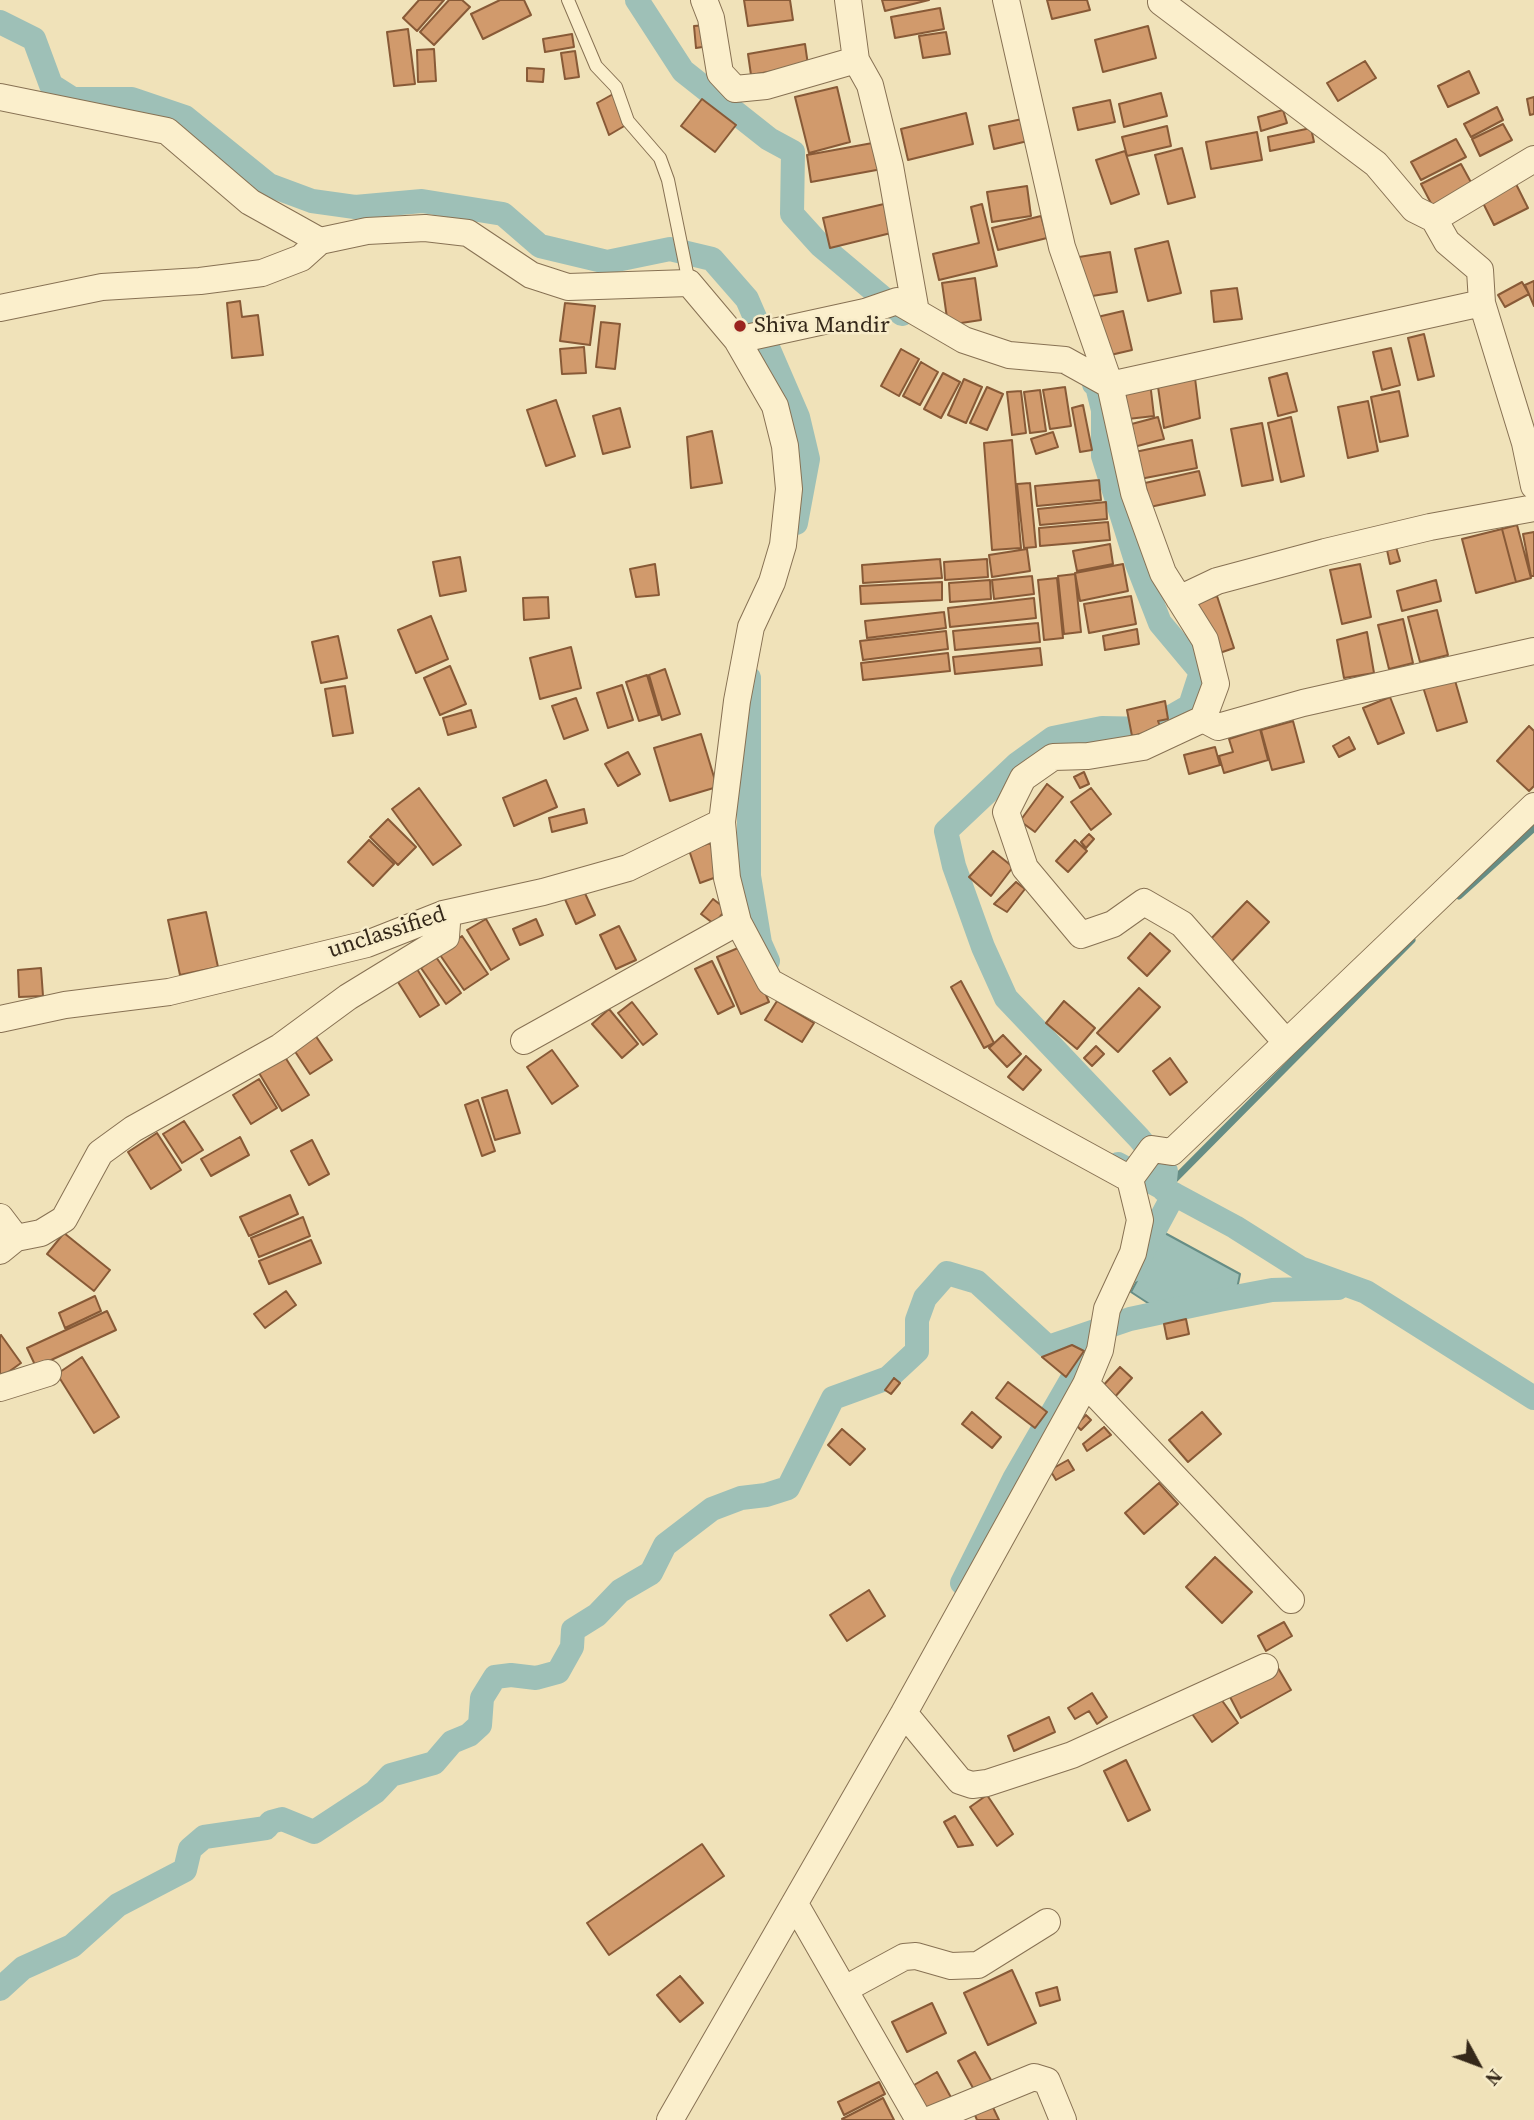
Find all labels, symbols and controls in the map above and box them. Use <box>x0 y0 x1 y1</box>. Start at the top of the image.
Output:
place label: Shiva Mandir <box>754 312 890 340</box>
marker: Shiva Mandir <box>732 318 748 334</box>
street label: unclassified <box>325 901 449 965</box>
north arrow <box>1443 2029 1513 2099</box>
text: N <box>1479 2064 1508 2092</box>

